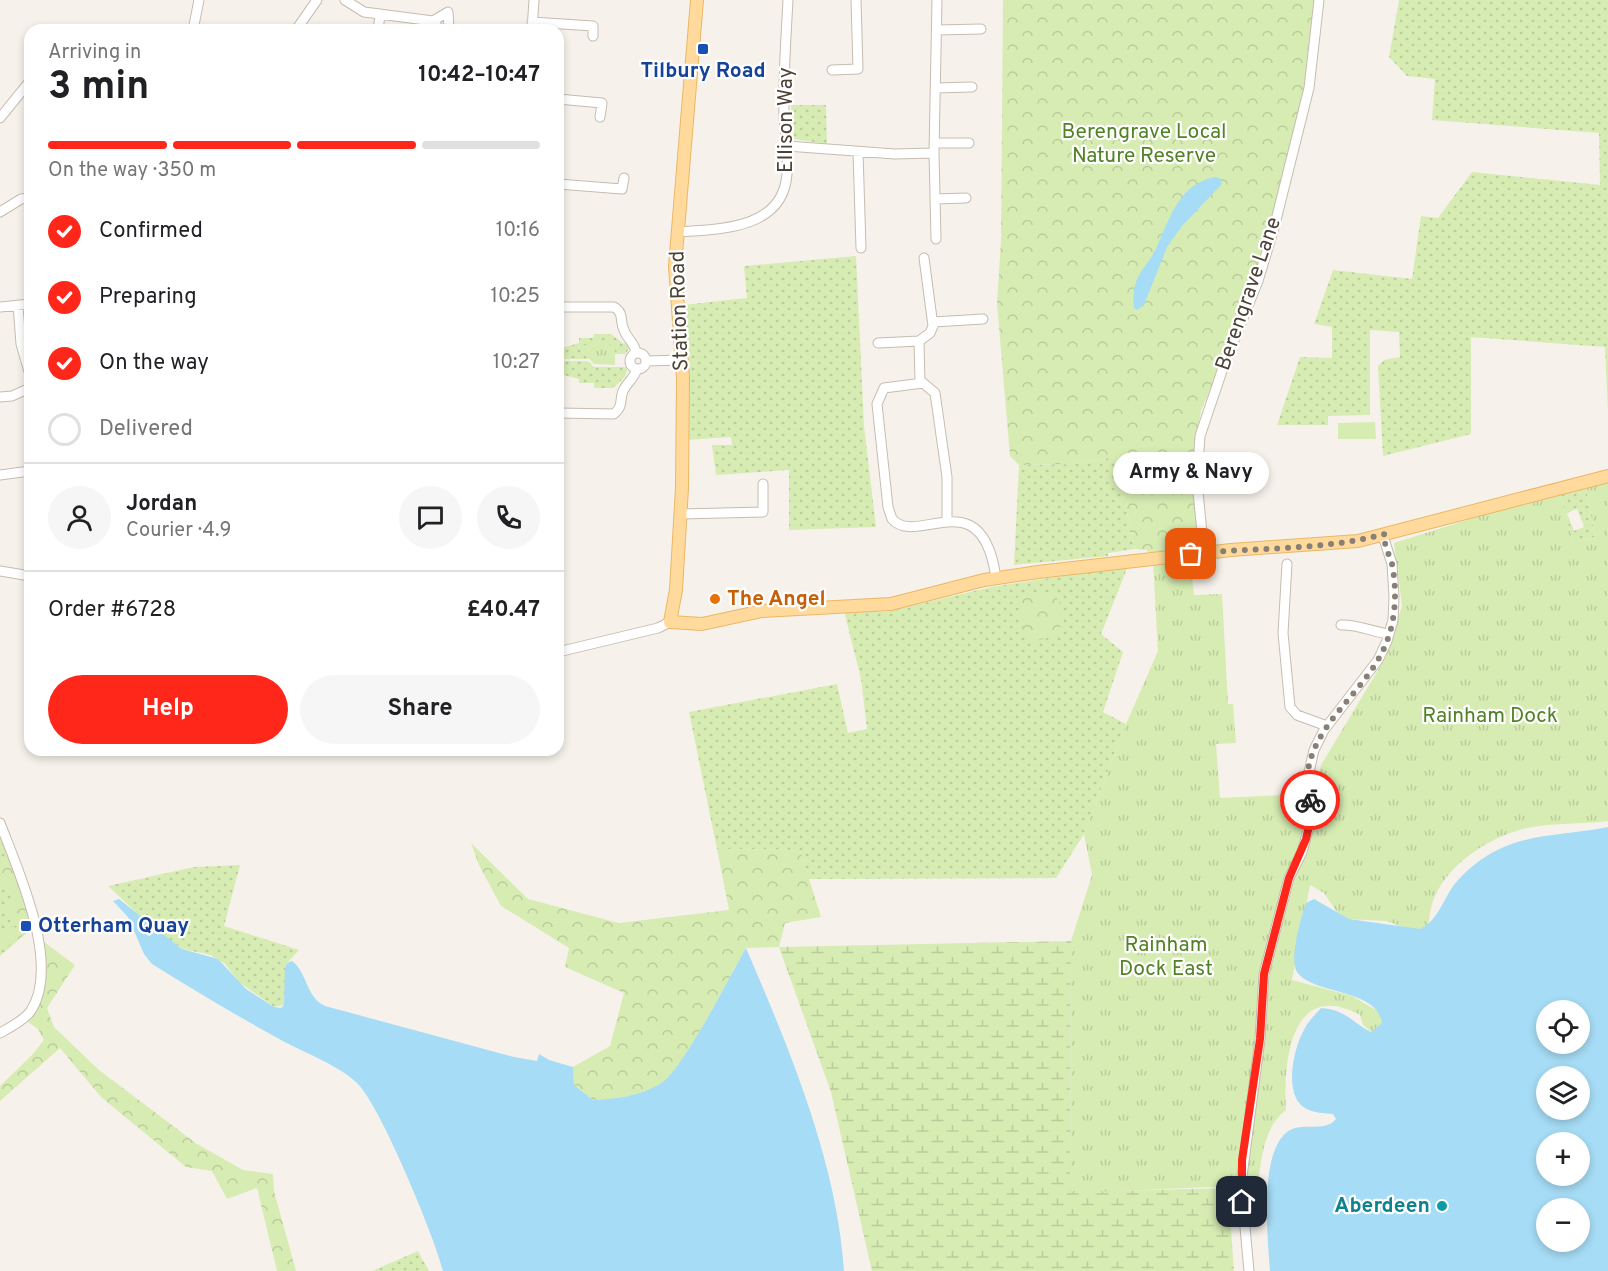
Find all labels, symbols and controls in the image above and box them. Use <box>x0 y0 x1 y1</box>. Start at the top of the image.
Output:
text: Arriving in <box>48 40 141 66</box>
marker: Tilbury Road <box>696 42 710 56</box>
place label: Tilbury Road <box>640 58 766 85</box>
text: 10:42–10:47 <box>418 62 540 89</box>
text: 3 min <box>48 64 149 113</box>
street label: Ellison Way <box>773 67 800 173</box>
park label: Berengrave Local Nature Reserve <box>1062 119 1227 170</box>
text: On the way · 350 m <box>48 158 216 184</box>
street label: Berengrave Lane <box>1210 214 1288 374</box>
icon: check <box>48 215 81 248</box>
text: Confirmed <box>99 218 203 245</box>
text: 10:16 <box>496 218 540 244</box>
street label: Station Road <box>664 250 696 372</box>
icon: check <box>48 281 81 314</box>
text: Preparing <box>99 284 197 311</box>
text: 10:25 <box>491 284 540 310</box>
icon: check <box>48 347 81 380</box>
text: On the way <box>99 350 209 377</box>
text: 10:27 <box>493 350 540 376</box>
text: Delivered <box>99 416 193 443</box>
callout: Army & Navy <box>1113 452 1269 494</box>
text: Army & Navy <box>1129 460 1253 486</box>
button: person <box>48 486 111 549</box>
button: chat <box>399 486 462 549</box>
button: phone <box>477 486 540 549</box>
text: Jordan <box>126 491 197 518</box>
text: Courier · 4.9 <box>126 518 231 544</box>
pin <box>1165 528 1216 579</box>
icon: bag <box>1174 537 1207 570</box>
place label: The Angel <box>727 586 826 613</box>
marker: The Angel <box>708 592 722 606</box>
text: Order #6728 <box>48 597 176 624</box>
text: £40.47 <box>467 597 540 624</box>
button: Help <box>48 675 288 744</box>
button: Share <box>300 675 540 744</box>
park label: Rainham Dock <box>1422 703 1558 730</box>
courier <box>1280 770 1340 830</box>
icon: bike <box>1294 784 1327 817</box>
place label: Otterham Quay <box>38 913 189 940</box>
marker: Otterham Quay <box>19 919 33 933</box>
park label: Rainham Dock East <box>1119 932 1213 983</box>
map controls <box>1536 1000 1590 1252</box>
button: locate <box>1536 1000 1590 1054</box>
button: layers <box>1536 1066 1590 1120</box>
button: + <box>1536 1132 1590 1186</box>
pin <box>1216 1176 1267 1227</box>
icon: home <box>1225 1185 1258 1218</box>
place label: Aberdeen <box>1334 1193 1430 1220</box>
button: − <box>1536 1198 1590 1252</box>
marker: Aberdeen <box>1435 1199 1449 1213</box>

